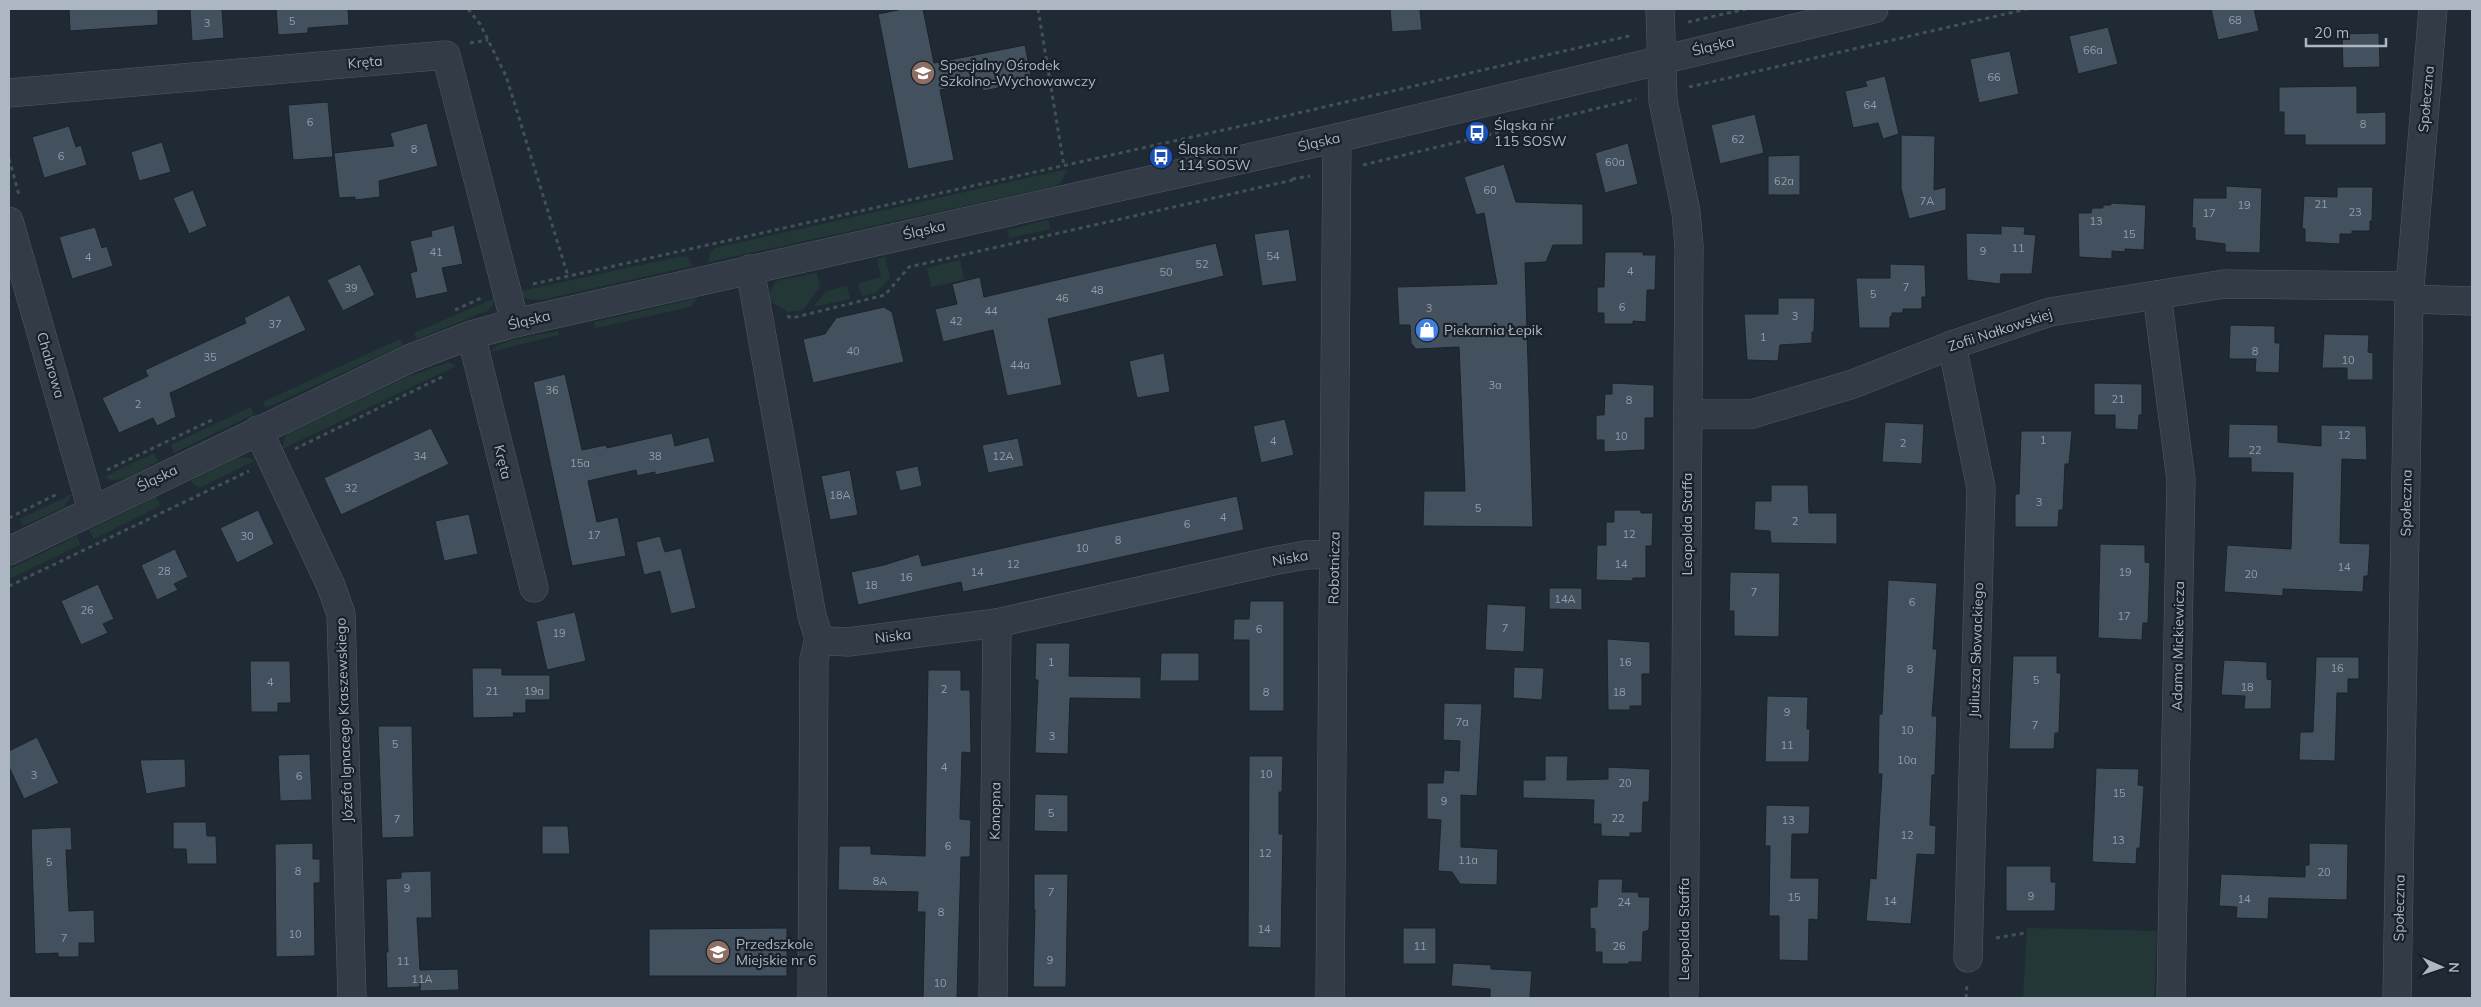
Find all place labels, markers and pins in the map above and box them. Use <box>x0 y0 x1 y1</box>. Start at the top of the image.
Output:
place label: Specjalny Ośrodek Szkolno-Wychowawczy <box>940 56 1096 90</box>
school or university icon: Specjalny Ośrodek Szkolno-Wychowawczy <box>910 60 936 86</box>
place label: Śląska nr 115 SOSW <box>1494 116 1567 150</box>
bus stop icon: Śląska nr 115 SOSW <box>1464 120 1490 146</box>
place label: Śląska nr 114 SOSW <box>1178 140 1251 174</box>
bus stop icon: Śląska nr 114 SOSW <box>1148 144 1174 170</box>
shop icon: Piekarnia Łepik <box>1414 317 1440 343</box>
place label: Piekarnia Łepik <box>1444 321 1543 339</box>
place label: Przedszkole Miejskie nr 6 <box>736 935 816 969</box>
school or university icon: Przedszkole Miejskie nr 6 <box>705 939 731 965</box>

